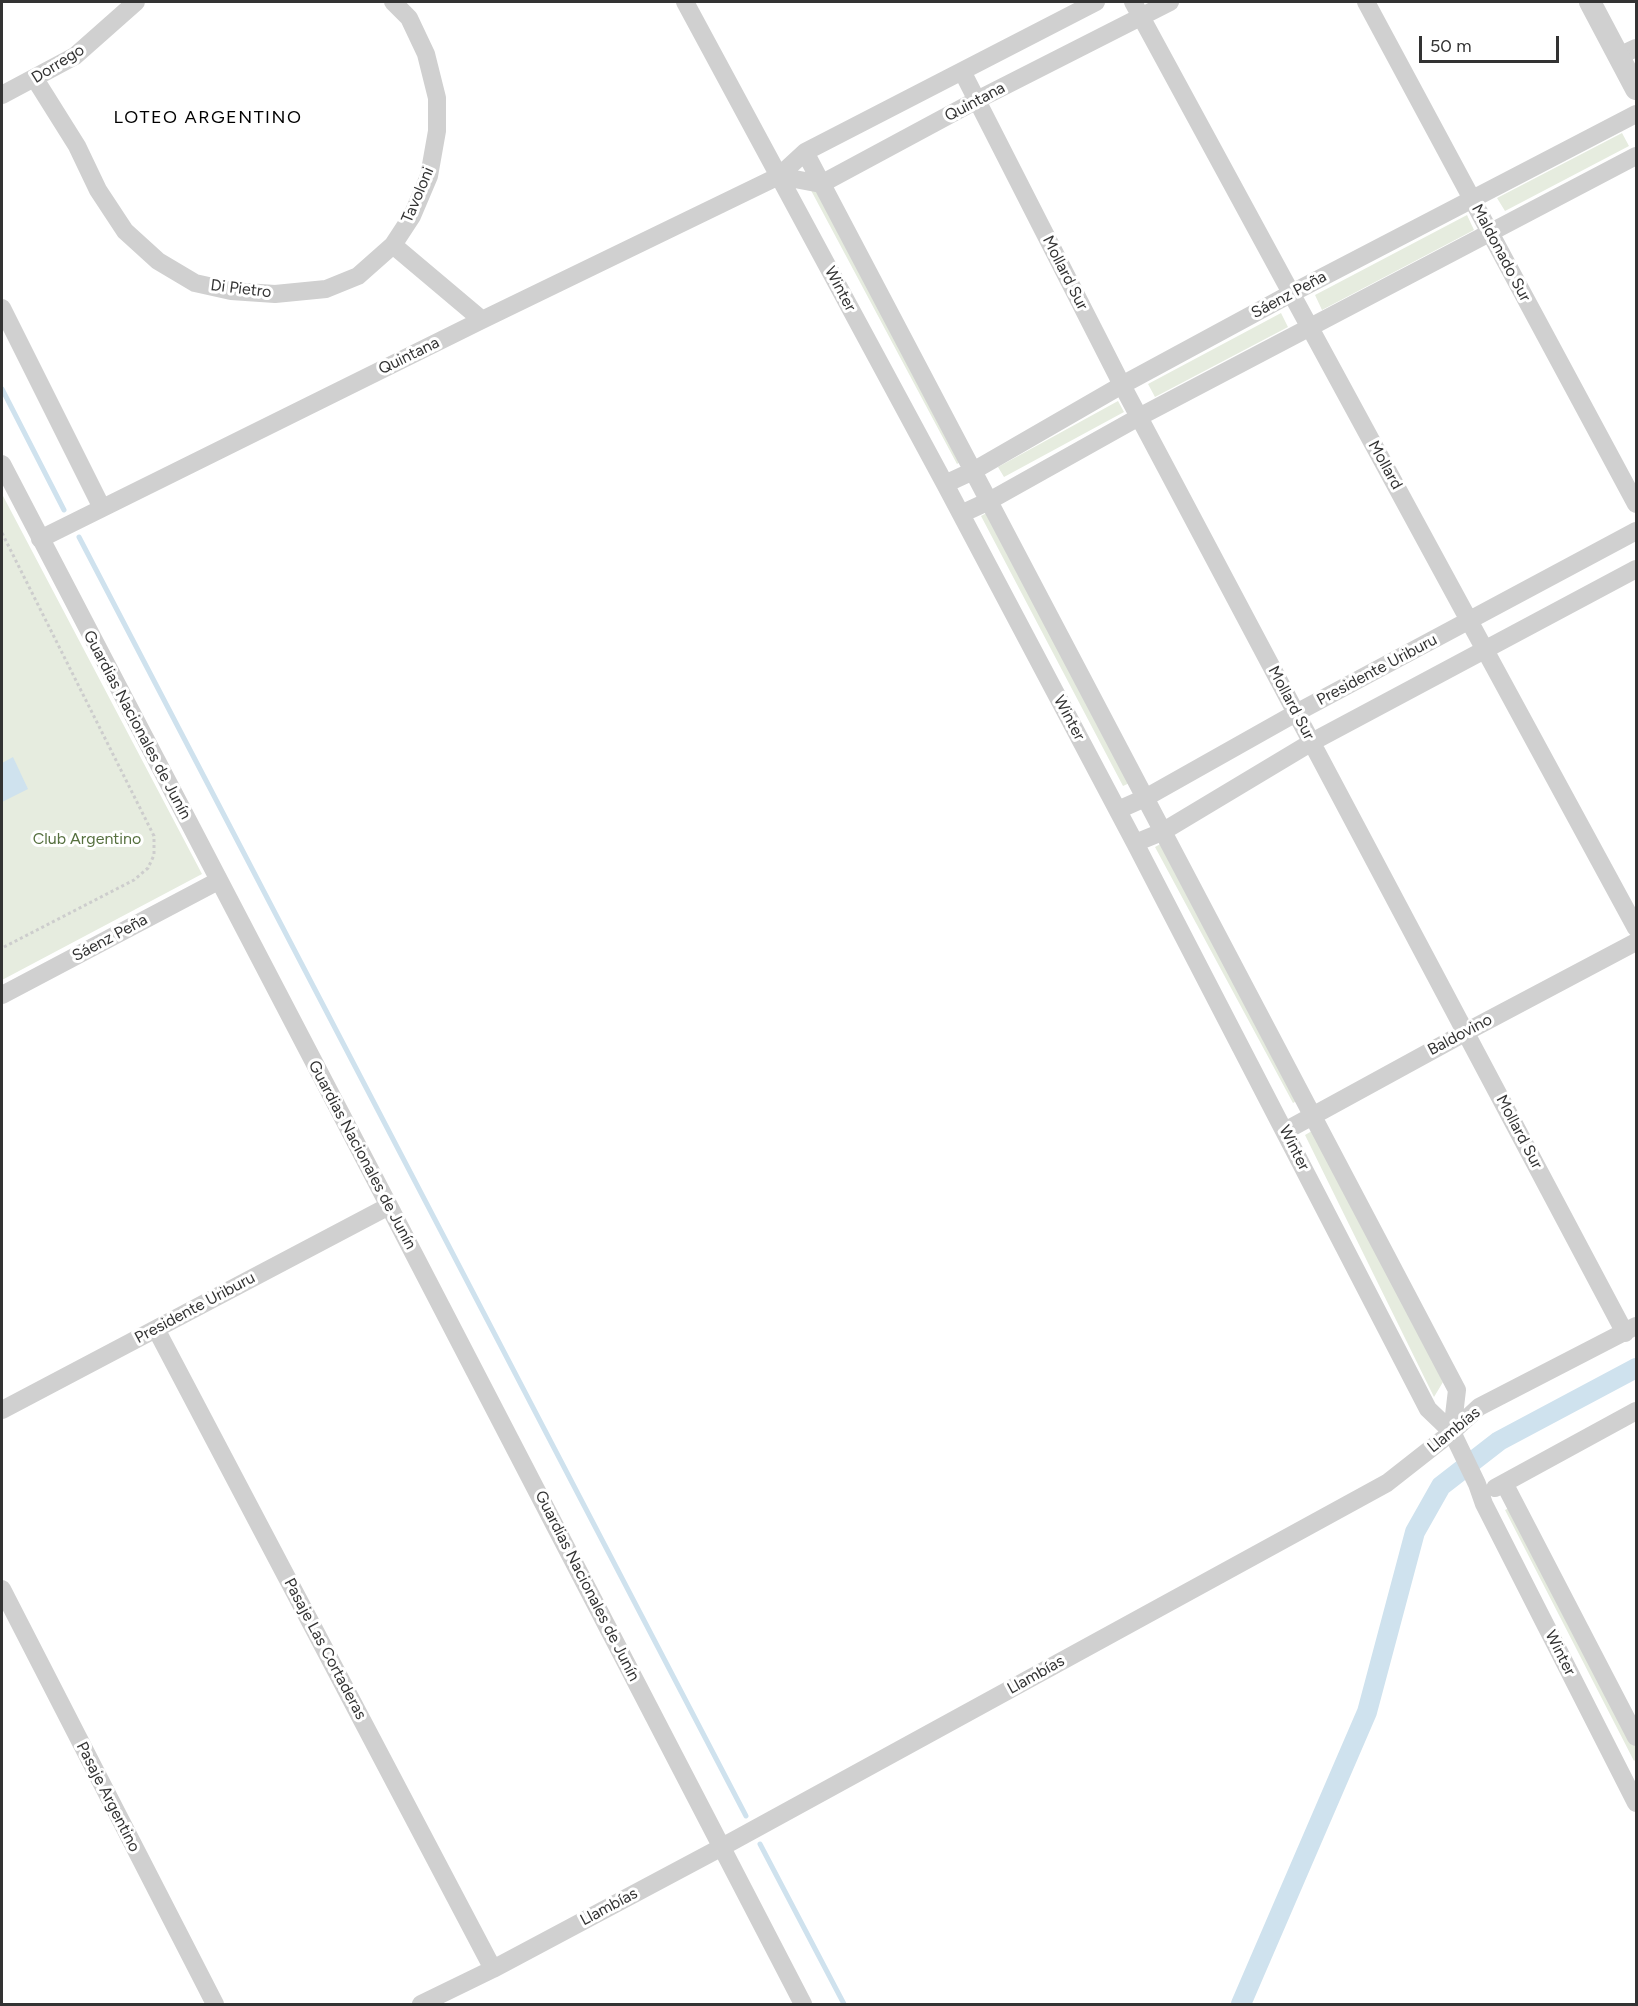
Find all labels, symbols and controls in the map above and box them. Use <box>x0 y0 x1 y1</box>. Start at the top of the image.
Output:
scale bar <box>1422 24 1562 62</box>
text: 50 m <box>1430 35 1472 57</box>
street label: Dorrego <box>28 40 88 88</box>
street label: Quintana <box>942 78 1008 126</box>
district label: LOTEO ARGENTINO <box>114 107 302 129</box>
street label: Tavoloni <box>398 164 438 226</box>
street label: Maldonado Sur <box>1467 201 1535 305</box>
street label: Mollard Sur <box>1038 233 1092 313</box>
street label: Winter <box>820 263 860 315</box>
street label: Sáenz Peña <box>1248 267 1330 323</box>
street label: Di Pietro <box>209 276 273 302</box>
street label: Quintana <box>375 333 443 379</box>
street label: Mollard <box>1364 437 1406 493</box>
street label: Guardias Nacionales de Junín <box>79 627 195 823</box>
street label: Presidente Uriburu <box>1314 630 1440 710</box>
street label: Mollard Sur <box>1264 663 1318 743</box>
street label: Winter <box>1049 692 1089 744</box>
park label: Club Argentino <box>33 829 141 849</box>
street label: Sáenz Peña <box>69 910 151 966</box>
street label: Baldovino <box>1425 1010 1495 1060</box>
street label: Guardias Nacionales de Junín <box>304 1057 420 1253</box>
street label: Mollard Sur <box>1492 1092 1546 1172</box>
street label: Winter <box>1275 1122 1313 1174</box>
street label: Presidente Uriburu <box>132 1268 258 1348</box>
street label: Llambías <box>1424 1403 1484 1457</box>
street label: Guardias Nacionales de Junín <box>531 1488 643 1684</box>
street label: Pasaje Las Cortaderas <box>280 1575 370 1723</box>
street label: Winter <box>1541 1627 1579 1679</box>
street label: Llambías <box>1004 1651 1068 1699</box>
street label: Pasaje Argentino <box>72 1739 144 1855</box>
street label: Llambías <box>577 1884 641 1930</box>

